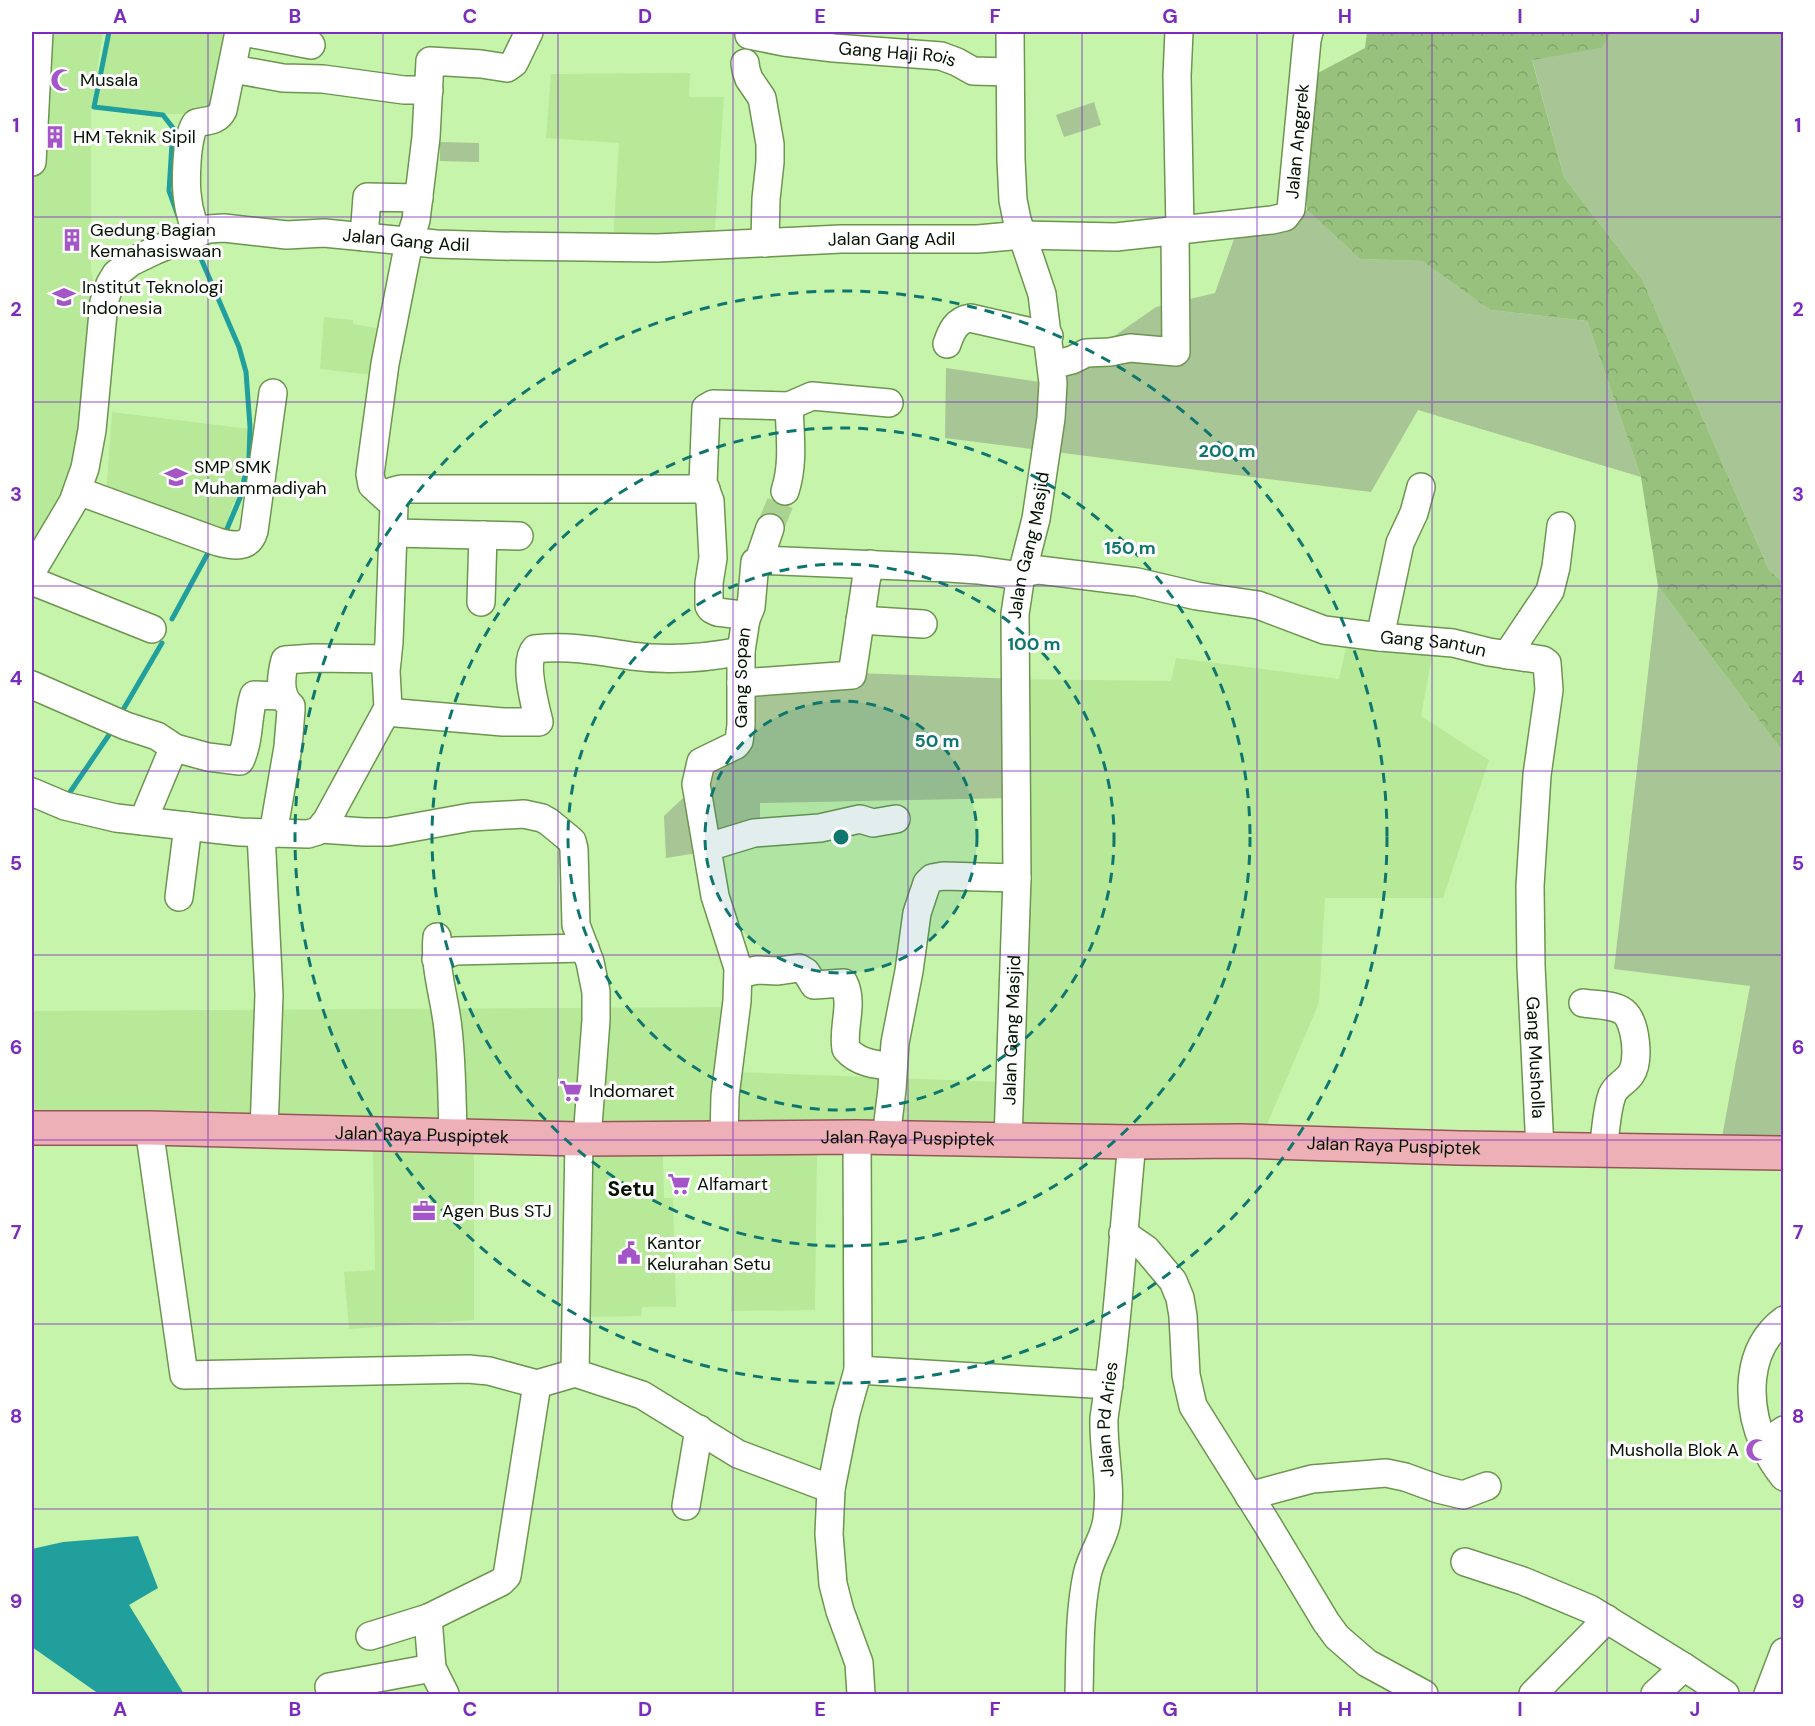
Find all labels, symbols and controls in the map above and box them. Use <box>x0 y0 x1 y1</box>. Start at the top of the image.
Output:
text: A <box>113 3 127 29</box>
text: B <box>289 3 301 29</box>
text: C <box>463 3 477 29</box>
text: D <box>638 3 652 29</box>
text: E <box>814 3 826 29</box>
text: F <box>989 3 1001 29</box>
text: G <box>1162 3 1178 29</box>
text: H <box>1338 3 1352 29</box>
text: I <box>1517 3 1523 29</box>
text: J <box>1690 3 1700 29</box>
street label: Gang Haji Rois <box>838 36 960 73</box>
mosque icon: Musala <box>49 67 75 93</box>
place label: Musala <box>80 68 138 92</box>
street label: Jalan Anggrek <box>1280 82 1315 200</box>
text: 1 <box>12 112 20 138</box>
text: 1 <box>1794 112 1802 138</box>
building icon: HM Teknik Sipil <box>42 124 68 150</box>
place label: HM Teknik Sipil <box>73 125 196 149</box>
place label: Gedung Bagian Kemahasiswaan <box>90 218 222 263</box>
street label: Jalan Gang Adil <box>341 223 470 257</box>
building icon: Gedung Bagian Kemahasiswaan <box>59 227 85 253</box>
street label: Jalan Gang Adil <box>827 227 955 252</box>
place label: Institut Teknologi Indonesia <box>82 275 223 320</box>
school or university icon: Institut Teknologi Indonesia <box>51 284 77 310</box>
text: 2 <box>10 296 22 322</box>
text: 2 <box>1792 296 1804 322</box>
text: 200 m <box>1199 439 1255 463</box>
place label: SMP SMK Muhammadiyah <box>194 455 327 500</box>
school or university icon: SMP SMK Muhammadiyah <box>163 464 189 490</box>
street label: Jalan Gang Masjid <box>1003 470 1055 619</box>
text: 3 <box>10 481 22 507</box>
text: 3 <box>1792 481 1804 507</box>
text: 150 m <box>1104 536 1156 560</box>
street label: Gang Sopan <box>729 625 757 728</box>
street label: Gang Santun <box>1379 625 1489 663</box>
text: 100 m <box>1007 632 1061 656</box>
text: 4 <box>10 665 23 691</box>
text: 4 <box>1792 665 1805 691</box>
text: 50 m <box>914 729 960 753</box>
centre of rings <box>831 827 851 847</box>
text: 5 <box>10 850 22 876</box>
text: 5 <box>1792 850 1804 876</box>
street label: Jalan Gang Masjid <box>997 954 1026 1106</box>
street label: Gang Musholla <box>1521 996 1550 1119</box>
text: 6 <box>10 1034 22 1060</box>
text: 6 <box>1792 1034 1804 1060</box>
supermarket icon: Indomaret <box>558 1078 584 1104</box>
place label: Indomaret <box>589 1079 675 1103</box>
street label: Jalan Raya Puspiptek <box>334 1121 509 1149</box>
street label: Jalan Raya Puspiptek <box>821 1125 995 1152</box>
street label: Jalan Raya Puspiptek <box>1306 1131 1481 1160</box>
supermarket icon: Alfamart <box>666 1171 692 1197</box>
place label: Alfamart <box>697 1172 768 1196</box>
district label: Setu <box>607 1175 655 1203</box>
office icon: Agen Bus STJ <box>411 1198 437 1224</box>
place label: Agen Bus STJ <box>442 1199 552 1223</box>
text: 7 <box>11 1219 22 1245</box>
text: 7 <box>1793 1219 1804 1245</box>
place label: Kantor Kelurahan Setu <box>647 1231 771 1276</box>
public building icon: Kantor Kelurahan Setu <box>616 1240 642 1266</box>
street label: Jalan Pd Aries <box>1092 1360 1123 1478</box>
text: 8 <box>10 1403 22 1429</box>
text: 8 <box>1792 1403 1804 1429</box>
mosque icon: Musholla Blok A <box>1744 1437 1770 1463</box>
place label: Musholla Blok A <box>1610 1438 1739 1462</box>
text: 9 <box>10 1588 22 1614</box>
text: 9 <box>1792 1588 1804 1614</box>
text: A <box>113 1696 127 1722</box>
text: B <box>289 1696 301 1722</box>
text: C <box>463 1696 477 1722</box>
text: D <box>638 1696 652 1722</box>
text: E <box>814 1696 826 1722</box>
text: F <box>989 1696 1001 1722</box>
text: G <box>1162 1696 1178 1722</box>
text: H <box>1338 1696 1352 1722</box>
text: I <box>1517 1696 1523 1722</box>
text: J <box>1690 1696 1700 1722</box>

